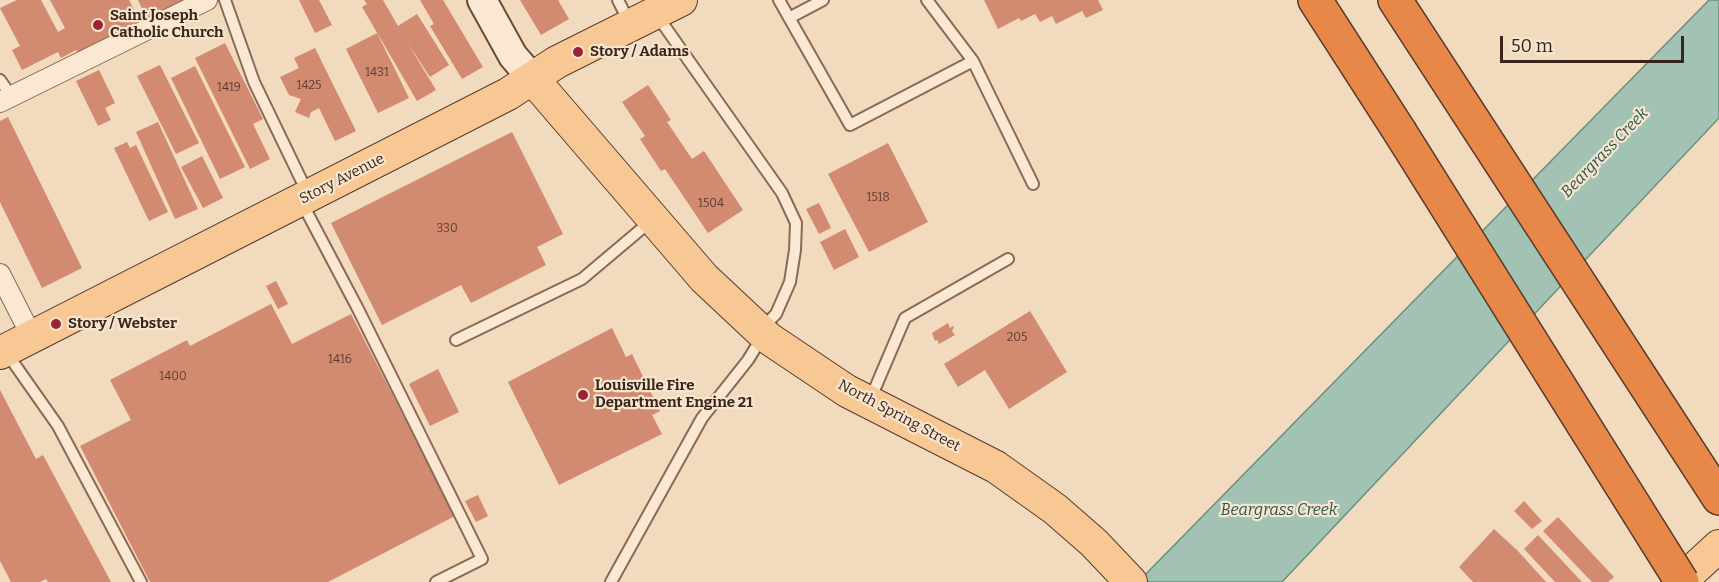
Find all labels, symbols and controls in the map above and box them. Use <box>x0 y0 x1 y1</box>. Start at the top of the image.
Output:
place label: Saint Joseph Catholic Church <box>110 7 224 42</box>
marker: Saint Joseph Catholic Church <box>91 18 105 32</box>
scale bar <box>1503 24 1688 62</box>
text: 50 m <box>1511 35 1553 57</box>
place label: Story / Adams <box>590 43 689 61</box>
marker: Story / Adams <box>571 45 585 59</box>
house number: 1431 <box>365 66 389 80</box>
house number: 1425 <box>297 79 321 93</box>
house number: 1419 <box>217 81 241 95</box>
water label: Beargrass Creek <box>1557 104 1653 202</box>
street label: Story Avenue <box>296 150 388 208</box>
house number: 1518 <box>866 191 890 205</box>
house number: 1504 <box>698 197 724 211</box>
house number: 330 <box>436 222 458 236</box>
place label: Story / Webster <box>68 315 177 333</box>
marker: Story / Webster <box>49 317 63 331</box>
house number: 205 <box>1007 331 1027 345</box>
house number: 1416 <box>328 353 352 367</box>
house number: 1400 <box>159 370 187 384</box>
street label: North Spring Street <box>835 376 963 456</box>
place label: Louisville Fire Department Engine 21 <box>595 377 753 412</box>
marker: Louisville Fire Department Engine 21 <box>576 388 590 402</box>
water label: Beargrass Creek <box>1220 501 1338 521</box>

